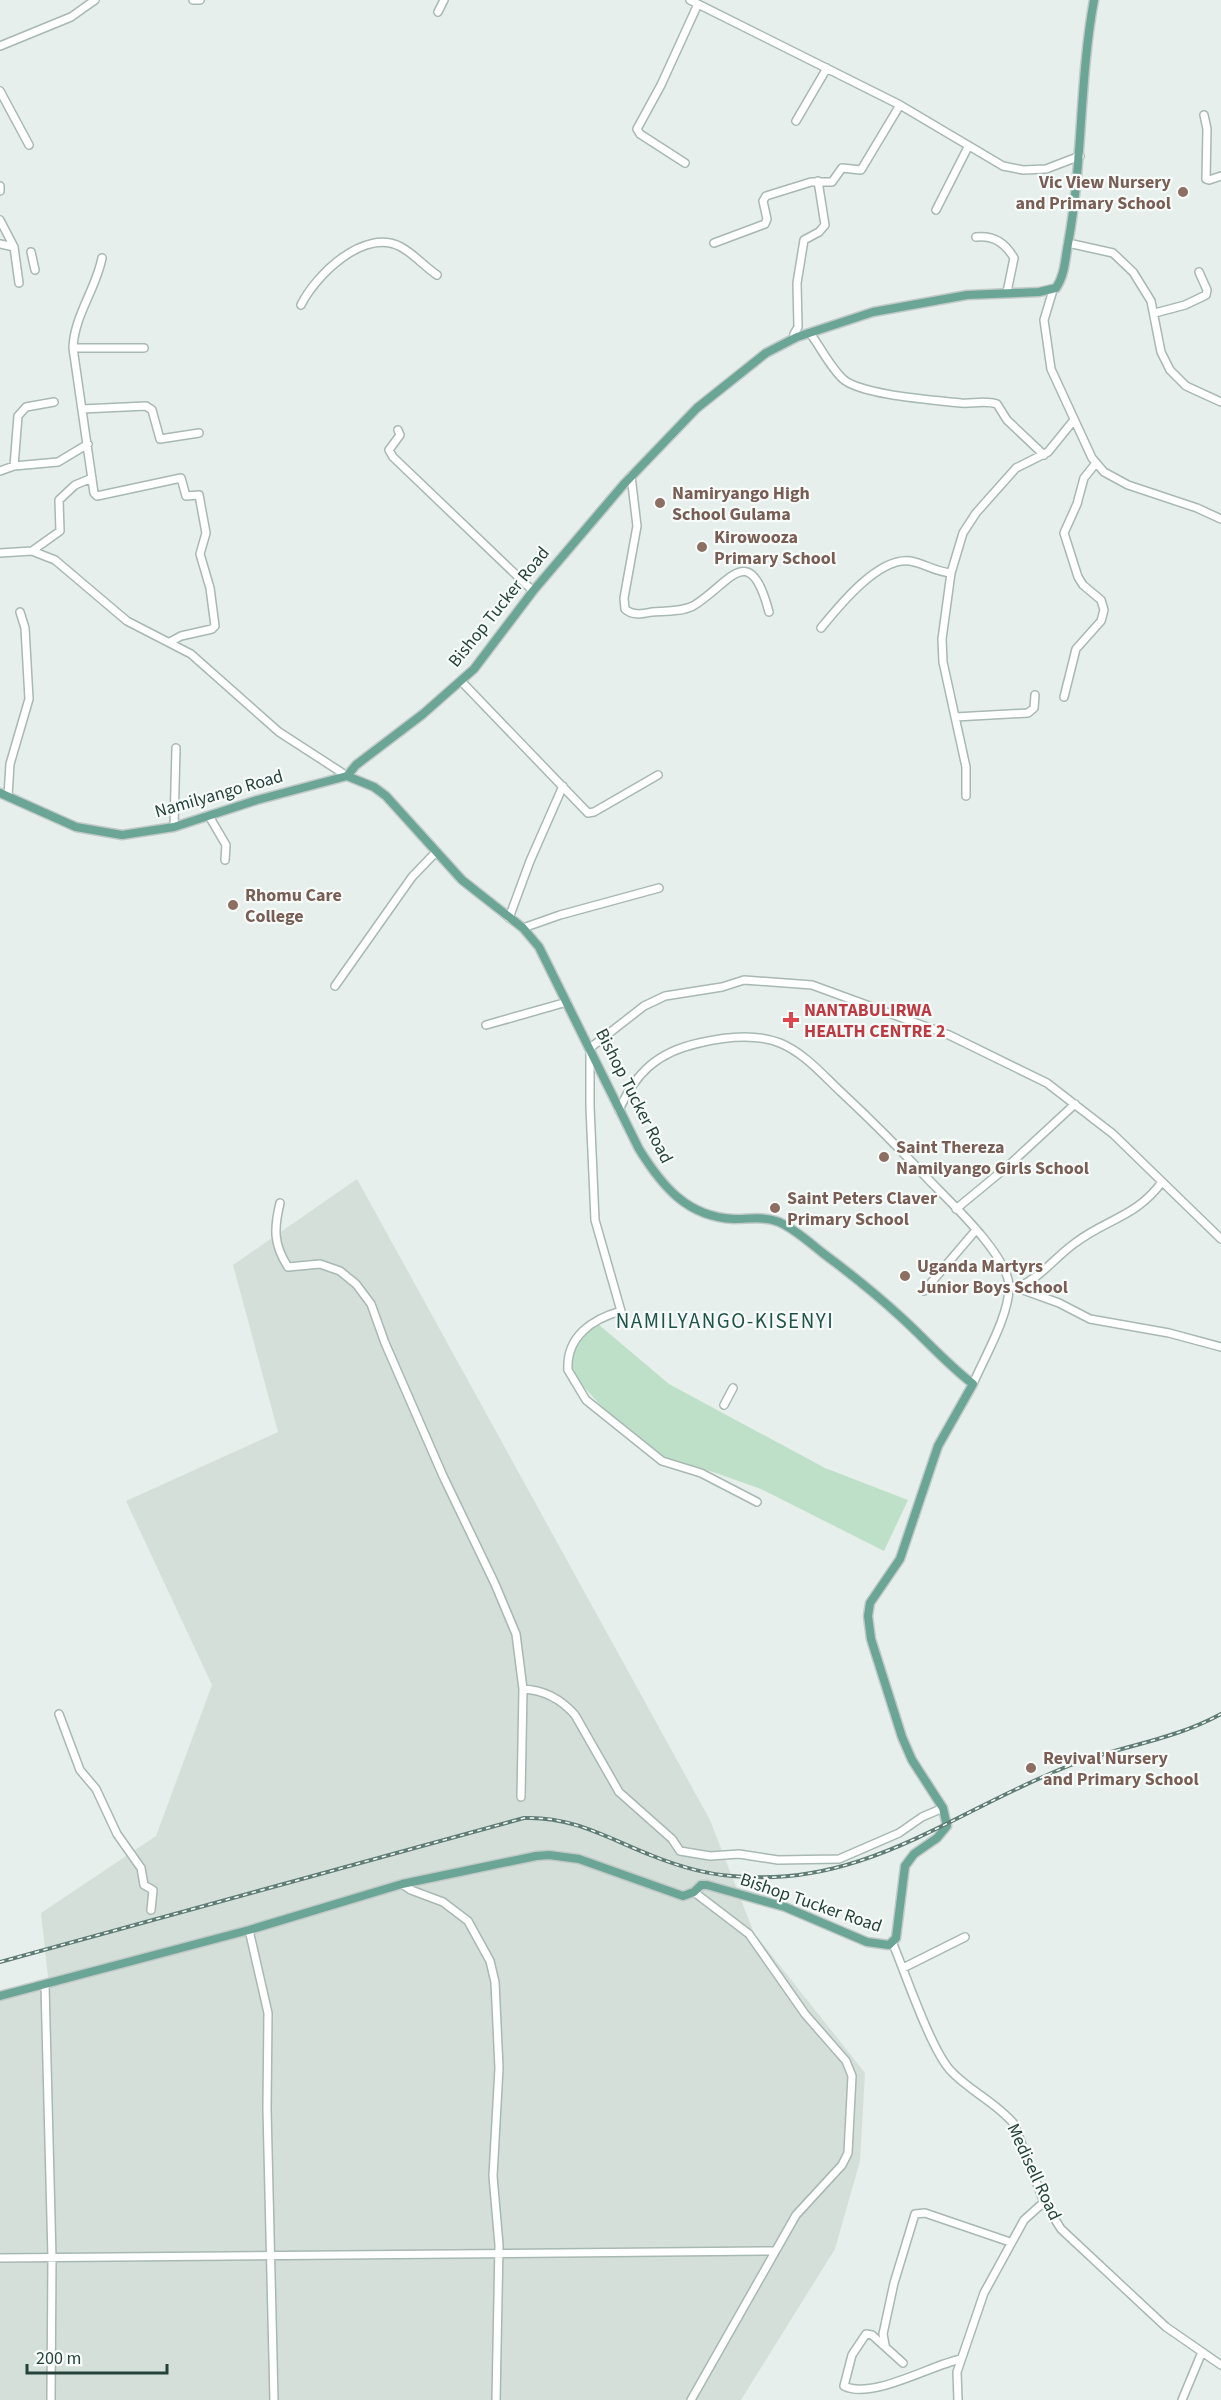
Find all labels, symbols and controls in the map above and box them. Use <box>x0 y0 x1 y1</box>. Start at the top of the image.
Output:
place label: Vic View Nursery and Primary School <box>1015 170 1172 216</box>
marker: Vic View Nursery and Primary School <box>1176 185 1190 199</box>
place label: Namiryango High School Gulama <box>672 481 810 527</box>
marker: Namiryango High School Gulama <box>653 496 667 510</box>
place label: Kirowooza Primary School <box>714 525 836 571</box>
marker: Kirowooza Primary School <box>695 540 709 554</box>
street label: Bishop Tucker Road <box>443 541 555 673</box>
street label: Namilyango Road <box>152 764 286 824</box>
place label: Rhomu Care College <box>245 883 342 929</box>
marker: Rhomu Care College <box>226 898 240 912</box>
place label: NANTABULIRWA HEALTH CENTRE 2 <box>804 998 946 1044</box>
marker: NANTABULIRWA HEALTH CENTRE 2 <box>782 1011 800 1029</box>
street label: Bishop Tucker Road <box>589 1024 679 1168</box>
place label: Saint Thereza Namilyango Girls School <box>896 1135 1089 1181</box>
marker: Saint Thereza Namilyango Girls School <box>877 1150 891 1164</box>
place label: Saint Peters Claver Primary School <box>787 1186 938 1232</box>
marker: Saint Peters Claver Primary School <box>768 1201 782 1215</box>
place label: Uganda Martyrs Junior Boys School <box>917 1254 1068 1300</box>
marker: Uganda Martyrs Junior Boys School <box>898 1269 912 1283</box>
district label: NAMILYANGO-KISENYI <box>616 1306 834 1336</box>
place label: Revival Nursery and Primary School <box>1043 1746 1199 1792</box>
marker: Revival Nursery and Primary School <box>1024 1761 1038 1775</box>
street label: Bishop Tucker Road <box>737 1867 885 1939</box>
street label: Medisell Road <box>1001 2119 1067 2225</box>
scale bar <box>27 2337 166 2375</box>
text: 200 m <box>36 2346 81 2371</box>

